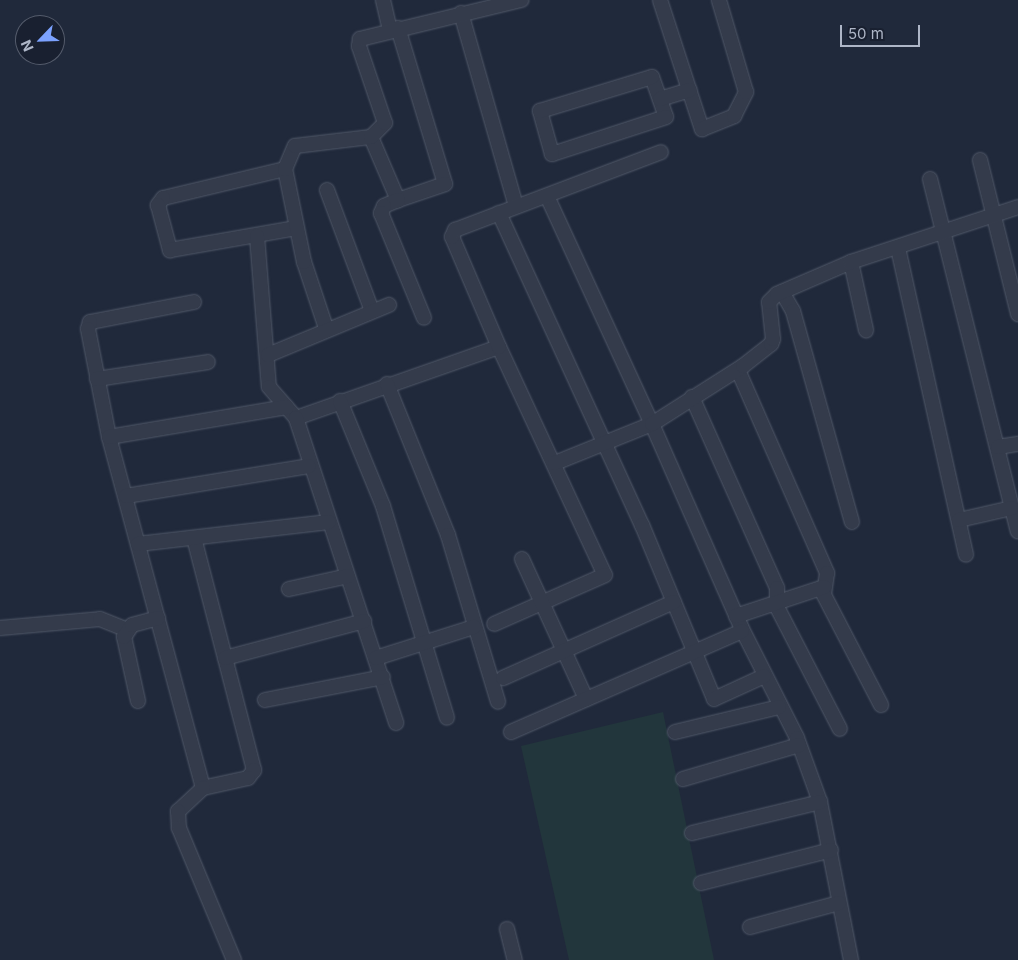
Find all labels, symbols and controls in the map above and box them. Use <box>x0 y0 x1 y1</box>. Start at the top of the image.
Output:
north arrow <box>15 15 65 65</box>
scale bar <box>843 15 923 47</box>
text: 50 m <box>848 24 884 43</box>
text: N <box>17 38 37 54</box>

